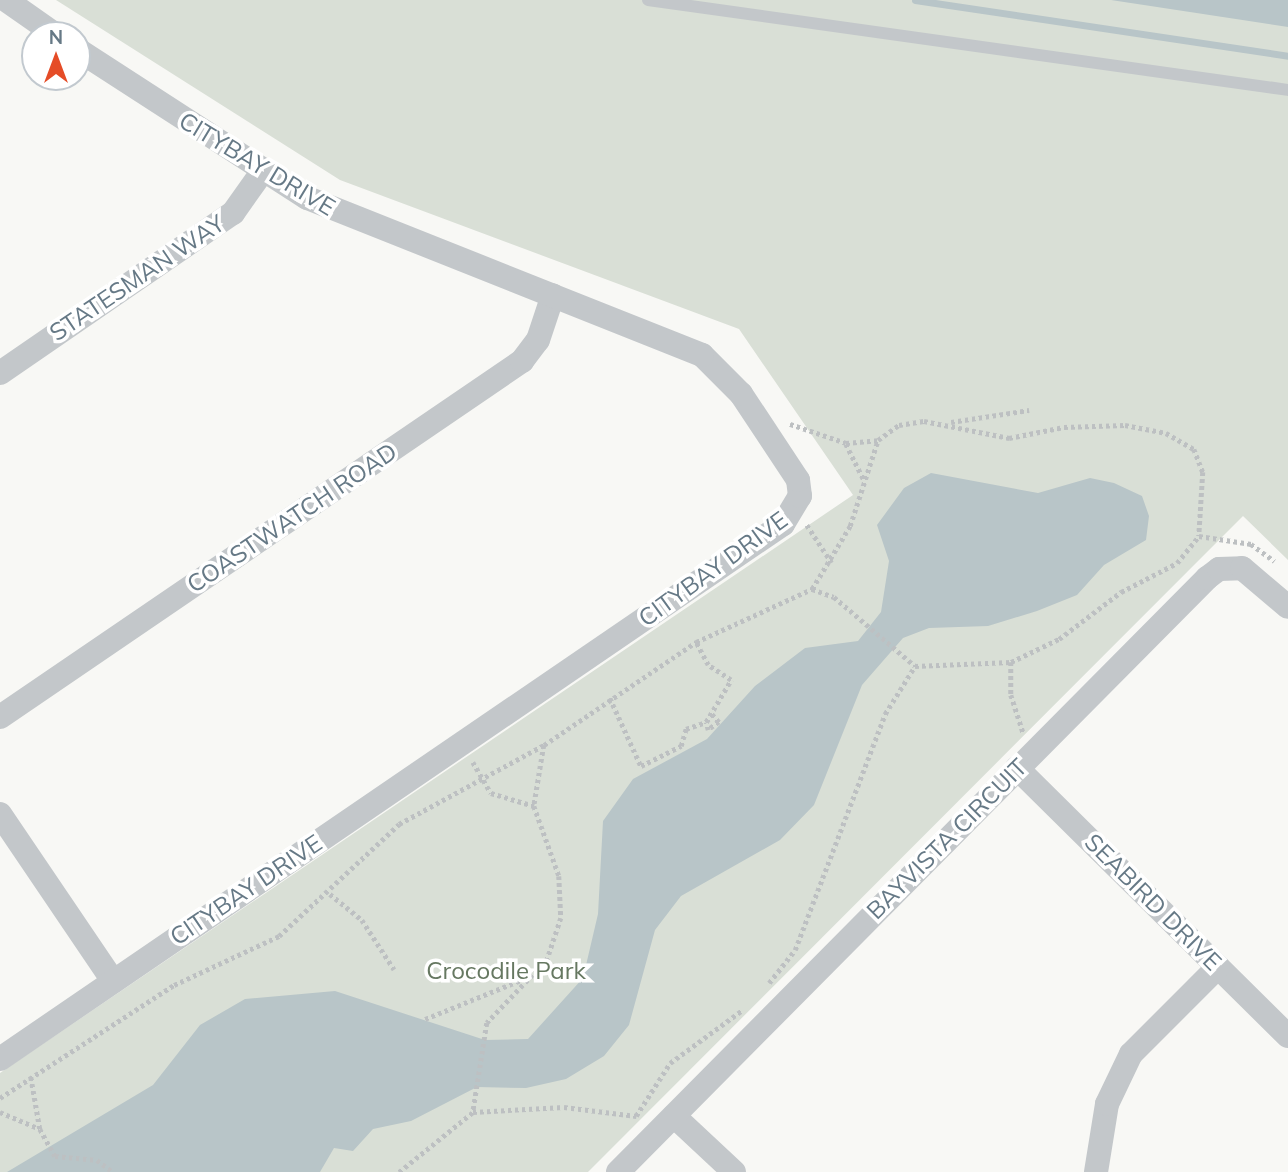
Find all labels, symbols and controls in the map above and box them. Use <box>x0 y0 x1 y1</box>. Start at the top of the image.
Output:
north arrow <box>21 21 91 91</box>
text: N <box>49 25 63 49</box>
street label: CITYBAY DRIVE <box>174 106 340 222</box>
street label: STATESMAN WAY <box>44 209 230 347</box>
street label: COASTWATCH ROAD <box>182 437 402 599</box>
street label: CITYBAY DRIVE <box>633 505 793 633</box>
street label: BAYVISTA CIRCUIT <box>861 753 1033 925</box>
street label: SEABIRD DRIVE <box>1079 828 1227 976</box>
street label: CITYBAY DRIVE <box>165 829 327 951</box>
park label: Crocodile Park <box>426 957 586 985</box>

